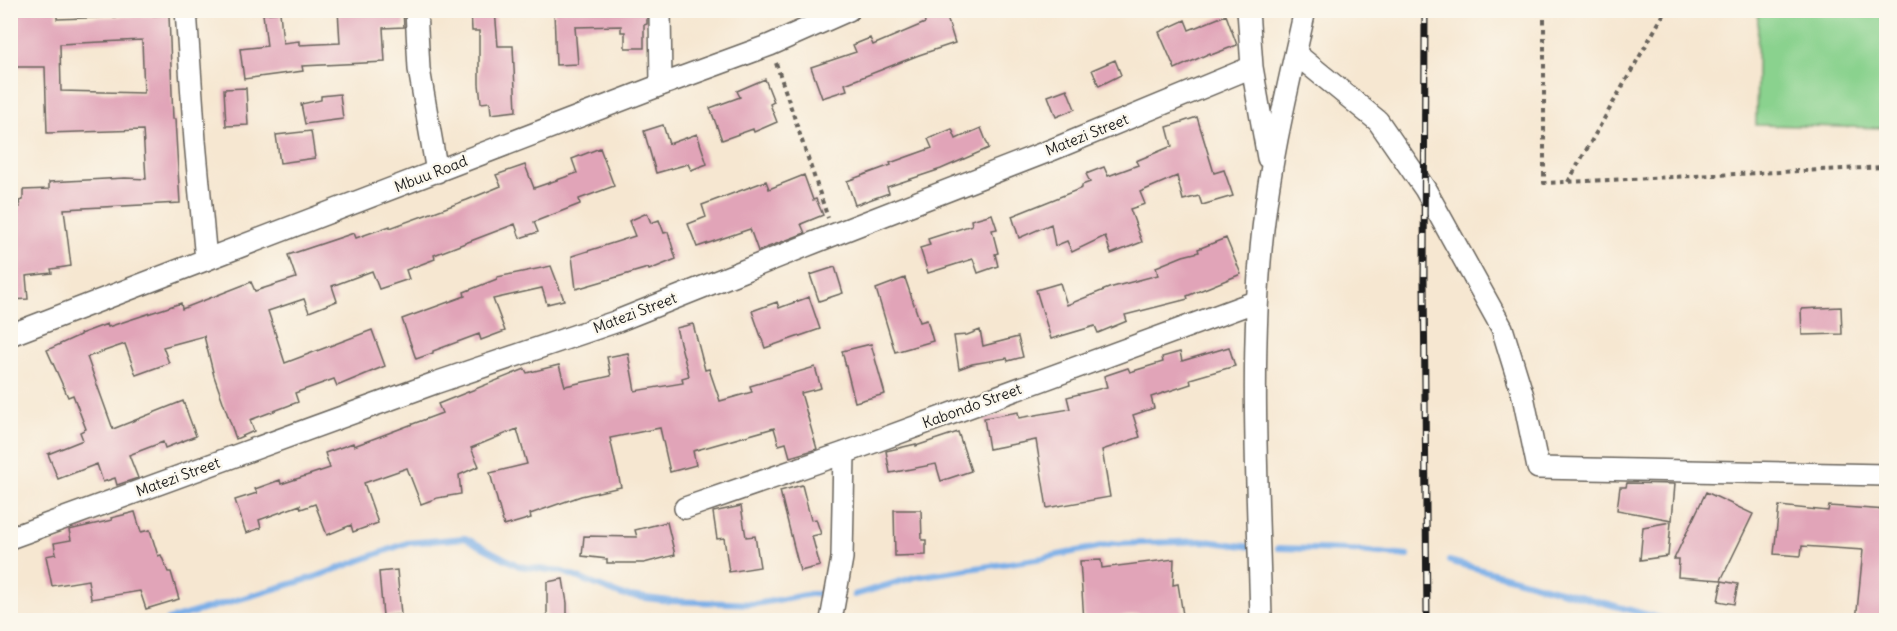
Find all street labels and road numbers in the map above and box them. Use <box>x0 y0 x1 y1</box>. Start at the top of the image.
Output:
street label: Matezi Street <box>1043 109 1131 160</box>
street label: Mbuu Road <box>392 151 470 196</box>
street label: Matezi Street <box>590 288 679 337</box>
street label: Kabondo Street <box>920 379 1024 432</box>
street label: Matezi Street <box>133 453 222 500</box>

